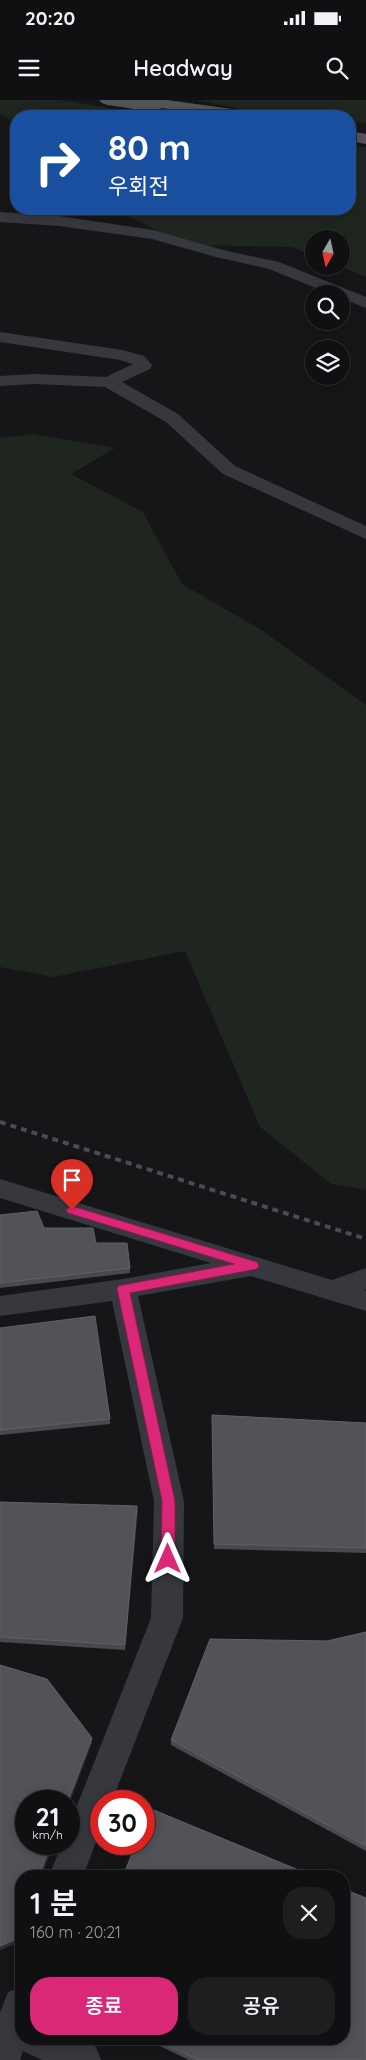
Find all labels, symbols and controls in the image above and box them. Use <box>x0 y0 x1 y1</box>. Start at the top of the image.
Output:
text: 20:20 <box>25 6 75 30</box>
icon: menu <box>15 54 43 82</box>
text: Headway <box>133 54 233 82</box>
icon: search <box>323 54 351 82</box>
text: 80 m <box>108 125 191 169</box>
icon: right <box>25 130 90 195</box>
text: 우회전 <box>108 172 169 200</box>
north arrow <box>305 230 350 275</box>
map controls <box>305 230 350 385</box>
button: search <box>305 285 350 330</box>
button: layers <box>305 340 350 385</box>
pin <box>51 1159 93 1210</box>
icon: arrive <box>58 1166 86 1194</box>
position arrow <box>141 1532 193 1584</box>
speed limit sign: 30 <box>90 1790 155 1855</box>
text: 21 <box>36 1801 59 1832</box>
text: km/h <box>32 1827 63 1842</box>
text: 1 분 <box>30 1884 77 1922</box>
button: close <box>283 1887 335 1939</box>
text: 160 m · 20:21 <box>30 1922 121 1942</box>
button: 종료 <box>30 1977 178 2035</box>
button: 공유 <box>188 1977 335 2035</box>

